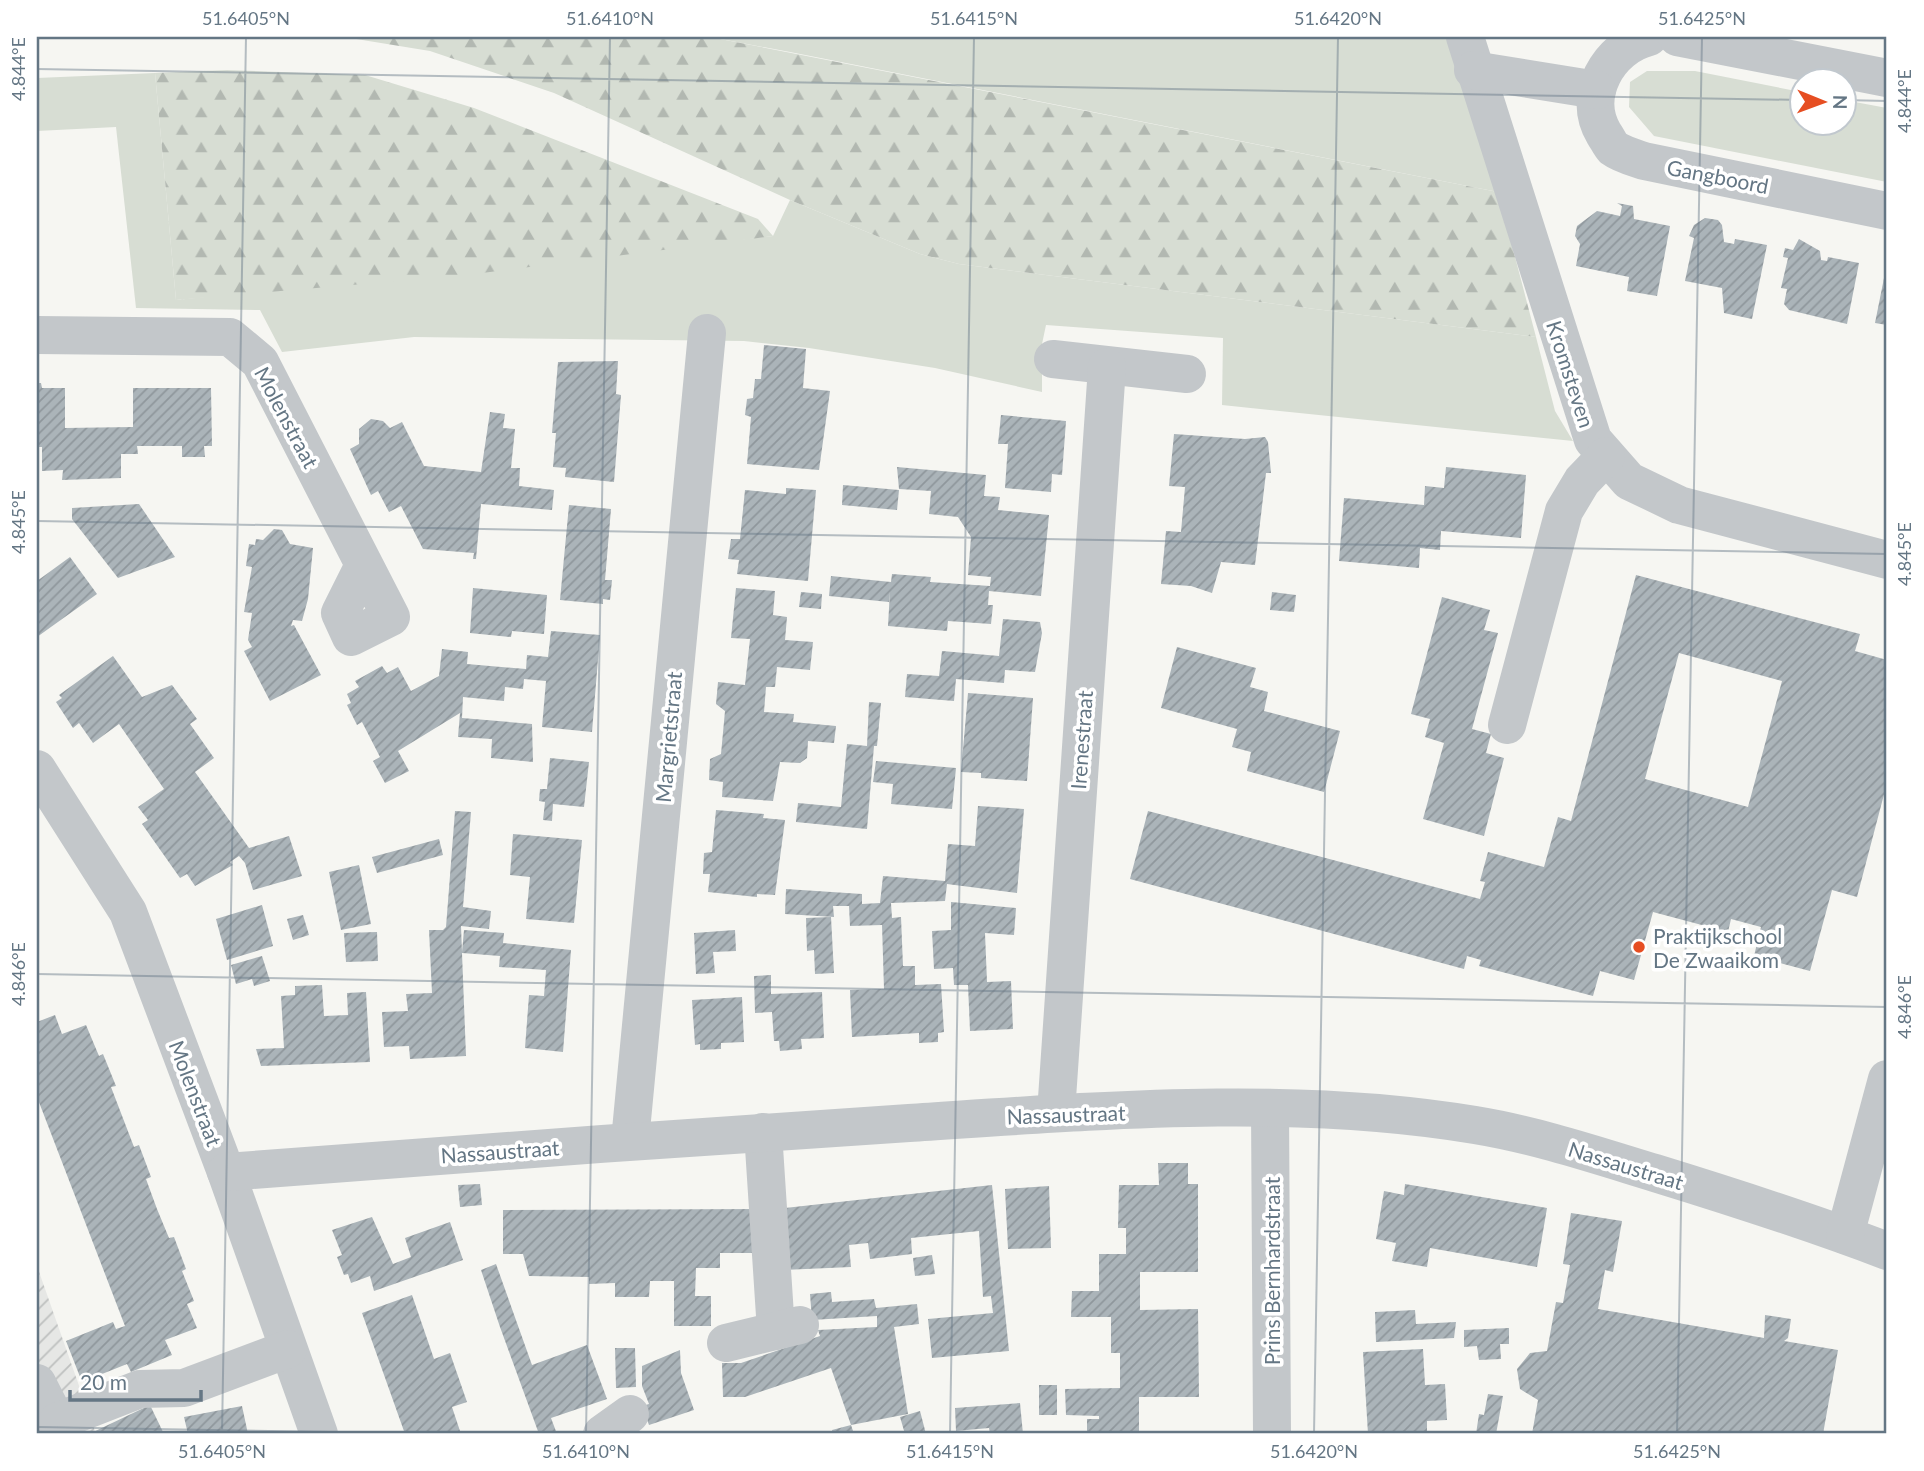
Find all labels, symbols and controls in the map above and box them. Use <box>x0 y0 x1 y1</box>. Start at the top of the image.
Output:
text: 51.6405°N <box>202 7 290 29</box>
text: 51.6410°N <box>566 7 654 29</box>
text: 51.6415°N <box>930 7 1018 29</box>
text: 51.6420°N <box>1294 7 1382 29</box>
text: 51.6425°N <box>1658 7 1746 29</box>
text: 4.844°E <box>7 37 29 101</box>
north arrow <box>1787 66 1857 136</box>
text: 4.844°E <box>1893 69 1915 133</box>
text: N <box>1829 95 1852 110</box>
street label: Gangboord <box>1665 154 1771 198</box>
street label: Kromsteven <box>1542 317 1600 431</box>
street label: Molenstraat <box>250 362 324 472</box>
text: 4.845°E <box>7 490 29 554</box>
text: 4.845°E <box>1893 522 1915 586</box>
street label: Margrietstraat <box>650 670 686 804</box>
street label: Irenestraat <box>1065 689 1097 790</box>
place label: Praktijkschool De Zwaaikom <box>1653 923 1782 972</box>
marker: Praktijkschool De Zwaaikom <box>1631 939 1647 955</box>
text: 4.846°E <box>7 942 29 1006</box>
text: 4.846°E <box>1893 975 1915 1039</box>
street label: Molenstraat <box>164 1037 228 1150</box>
street label: Nassaustraat <box>1006 1099 1126 1129</box>
street label: Nassaustraat <box>440 1134 561 1168</box>
street label: Nassaustraat <box>1566 1136 1687 1194</box>
street label: Prins Bernhardstraat <box>1259 1176 1284 1365</box>
scale bar <box>70 1359 201 1403</box>
text: 20 m <box>80 1369 127 1394</box>
text: 51.6405°N <box>178 1440 266 1462</box>
text: 51.6410°N <box>542 1440 630 1462</box>
text: 51.6415°N <box>906 1440 994 1462</box>
text: 51.6420°N <box>1270 1440 1358 1462</box>
text: 51.6425°N <box>1633 1440 1721 1462</box>

